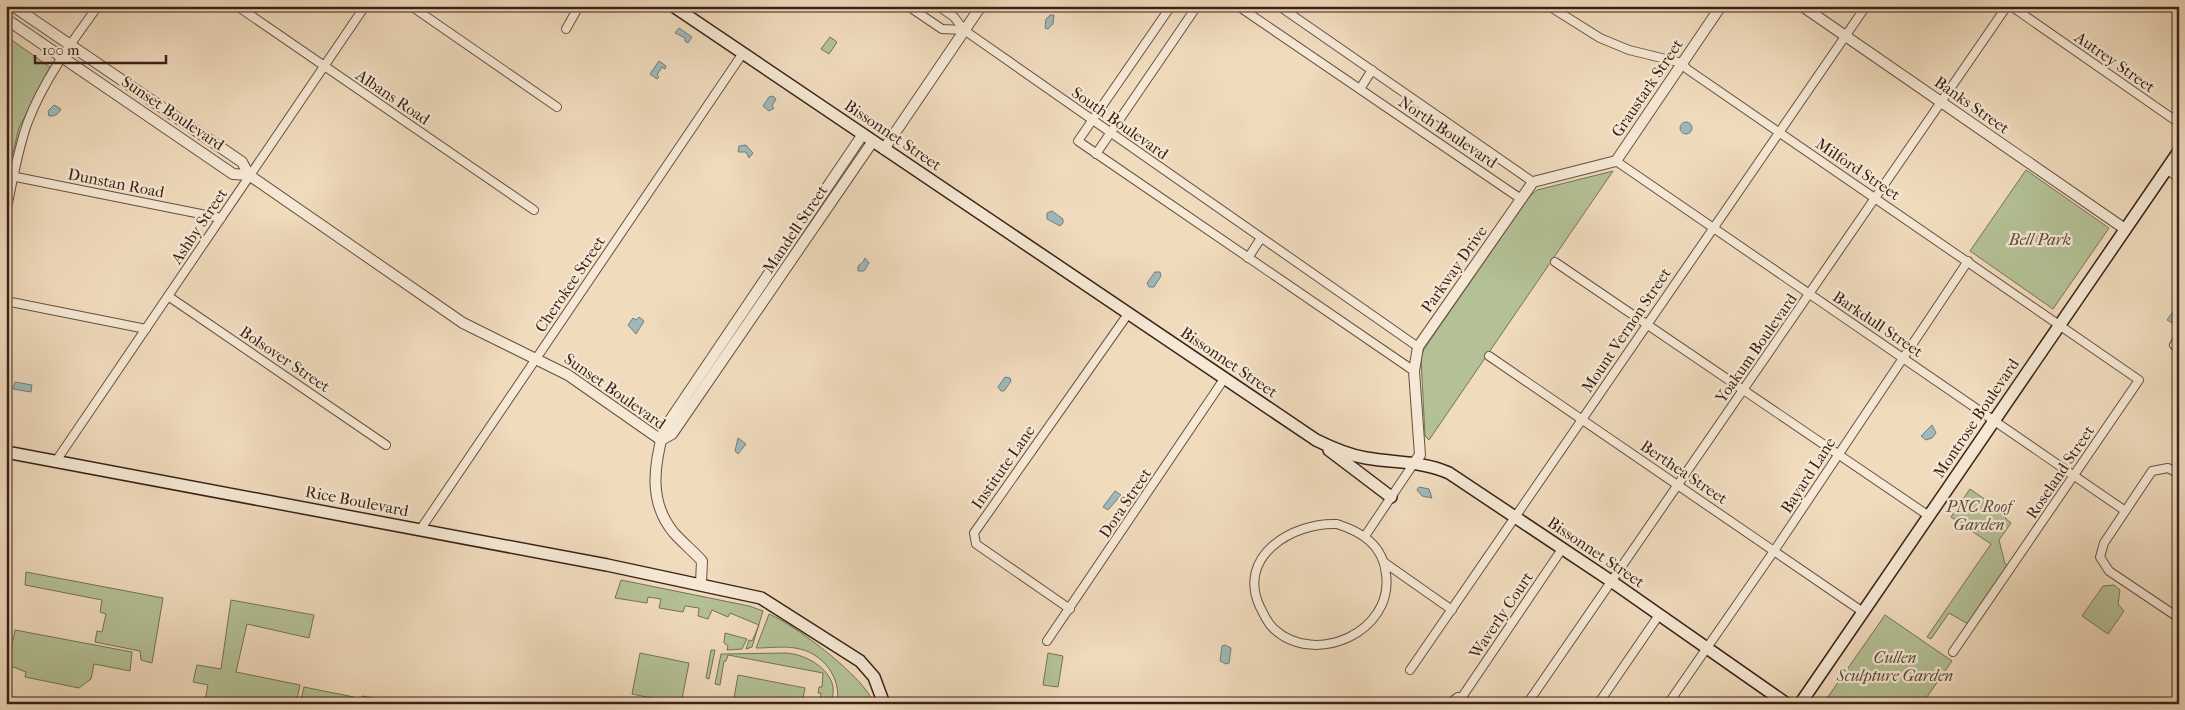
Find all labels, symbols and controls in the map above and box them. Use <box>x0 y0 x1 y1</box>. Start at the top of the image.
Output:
street label: Autrey Street <box>2070 27 2159 97</box>
scale bar <box>35 32 166 64</box>
street label: Graustark Street <box>1607 35 1687 141</box>
text: 100 m <box>42 41 80 59</box>
street label: Albans Road <box>352 65 434 129</box>
street label: Sunset Boulevard <box>118 72 228 154</box>
street label: Banks Street <box>1931 72 2013 138</box>
street label: South Boulevard <box>1068 83 1172 163</box>
street label: North Boulevard <box>1395 92 1501 172</box>
street label: Bissonnet Street <box>841 96 945 175</box>
street label: Milford Street <box>1812 134 1904 204</box>
street label: Dunstan Road <box>66 164 166 202</box>
street label: Mandell Street <box>759 181 832 277</box>
street label: Ashby Street <box>166 184 231 268</box>
street label: Parkway Drive <box>1417 222 1491 316</box>
park label: Bell Park <box>2008 230 2071 249</box>
street label: Cherokee Street <box>531 232 609 336</box>
street label: Mount Vernon Street <box>1577 264 1675 396</box>
street label: Barkdull Street <box>1829 287 1927 361</box>
street label: Yoakum Boulevard <box>1711 289 1801 407</box>
street label: Bolsover Street <box>236 322 334 396</box>
street label: Bissonnet Street <box>1177 323 1281 402</box>
street label: Sunset Boulevard <box>561 349 670 433</box>
street label: Montrose Boulevard <box>1929 355 2023 481</box>
street label: Institute Lane <box>967 421 1039 512</box>
street label: Roseland Street <box>2022 421 2098 522</box>
street label: Bayard Lane <box>1777 434 1839 516</box>
street label: Berthea Street <box>1637 436 1731 508</box>
street label: Dora Street <box>1095 464 1155 542</box>
street label: Rice Boulevard <box>304 482 410 520</box>
park label: PNC Roof Garden <box>1945 497 2015 534</box>
street label: Bissonnet Street <box>1544 513 1648 592</box>
street label: Waverly Court <box>1464 568 1537 663</box>
park label: Cullen Sculpture Garden <box>1836 648 1953 685</box>

